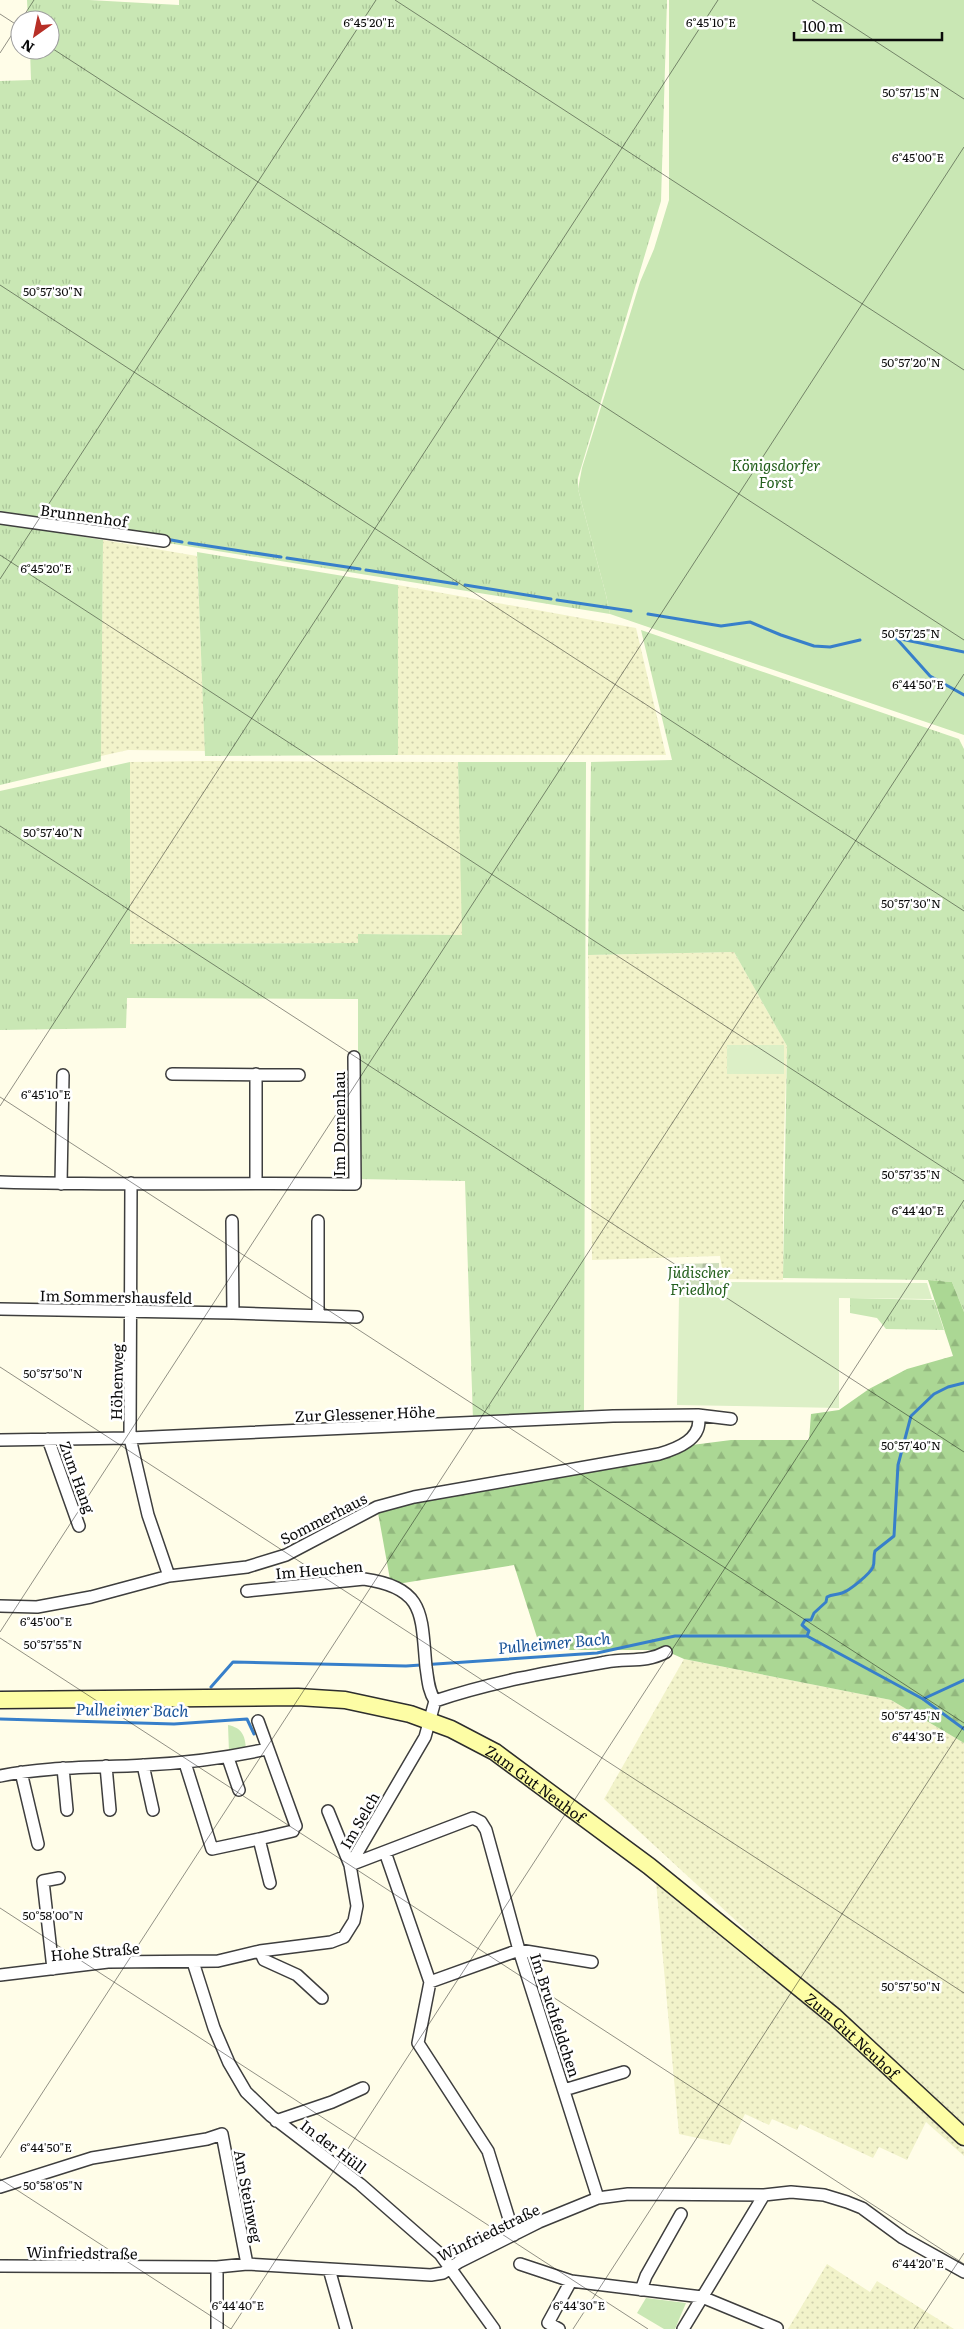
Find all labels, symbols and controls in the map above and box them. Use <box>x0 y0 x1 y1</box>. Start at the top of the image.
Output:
north arrow <box>10 10 60 60</box>
scale bar <box>794 10 942 42</box>
text: 6°45'20"E <box>343 13 395 31</box>
text: 6°45'10"E <box>686 13 736 31</box>
text: 100 m <box>802 14 843 37</box>
text: N <box>17 35 38 58</box>
text: 50°57'15"N <box>882 83 940 101</box>
text: 6°45'00"E <box>892 148 944 166</box>
text: 50°57'30"N <box>23 282 83 300</box>
text: 50°57'20"N <box>881 353 941 371</box>
park label: Königsdorfer Forst <box>732 453 820 493</box>
street label: Brunnenhof <box>39 497 130 533</box>
text: 6°45'20"E <box>20 559 72 577</box>
text: 50°57'25"N <box>882 624 940 642</box>
text: 6°44'50"E <box>892 675 944 693</box>
text: 50°57'40"N <box>23 823 83 841</box>
text: 50°57'30"N <box>881 894 941 912</box>
street label: Im Dornenhau <box>327 1071 350 1177</box>
text: 6°45'10"E <box>21 1085 71 1103</box>
text: 50°57'35"N <box>881 1165 941 1183</box>
text: 6°44'40"E <box>892 1201 944 1219</box>
park label: Jüdischer Friedhof <box>667 1260 731 1300</box>
street label: Im Sommershausfeld <box>39 1283 193 1309</box>
street label: Höhenweg <box>104 1343 128 1421</box>
text: 50°57'50"N <box>23 1364 83 1382</box>
street label: Zur Glessener Höhe <box>294 1399 436 1427</box>
text: 50°57'40"N <box>881 1436 941 1454</box>
street label: Zum Hang <box>54 1438 102 1517</box>
street label: Sommerhaus <box>276 1486 371 1550</box>
street label: Im Heuchen <box>274 1554 364 1584</box>
text: 6°45'00"E <box>20 1612 72 1630</box>
water label: Pulheimer Bach <box>497 1625 612 1659</box>
text: 50°57'55"N <box>24 1635 82 1653</box>
water label: Pulheimer Bach <box>75 1696 189 1722</box>
text: 50°57'45"N <box>881 1706 941 1724</box>
text: 6°44'30"E <box>892 1727 944 1745</box>
street label: Zum Gut Neuhof <box>482 1738 592 1828</box>
street label: Im Selch <box>333 1787 385 1853</box>
text: 50°58'00"N <box>22 1906 84 1924</box>
street label: Hohe Straße <box>50 1936 141 1966</box>
street label: Im Bruchfeldchen <box>525 1950 587 2080</box>
text: 50°57'50"N <box>881 1977 941 1995</box>
street label: Zum Gut Neuhof <box>801 1986 906 2084</box>
street label: In der Hüll <box>296 2113 372 2179</box>
text: 6°44'50"E <box>20 2138 72 2156</box>
street label: Am Steinweg <box>229 2148 269 2245</box>
text: 50°58'05"N <box>23 2176 83 2194</box>
street label: Winfriedstraße <box>433 2197 543 2267</box>
street label: Winfriedstraße <box>26 2240 138 2264</box>
text: 6°44'20"E <box>892 2254 944 2272</box>
text: 6°44'40"E <box>212 2296 264 2314</box>
text: 6°44'30"E <box>553 2296 605 2314</box>

